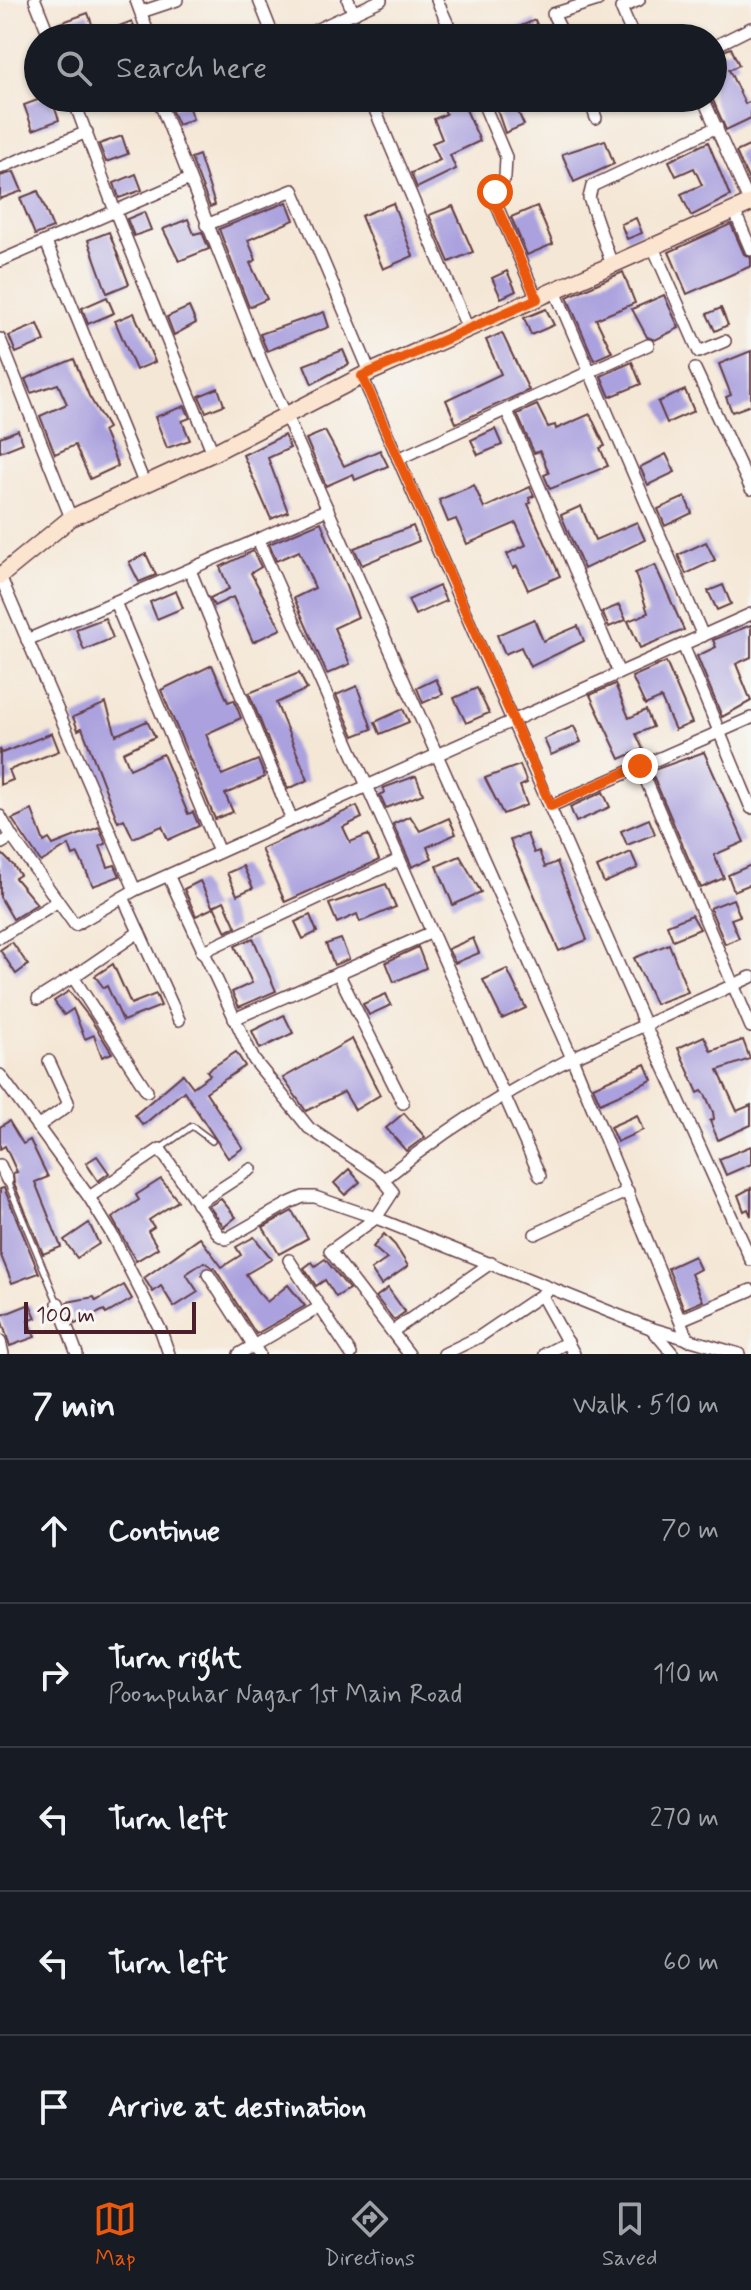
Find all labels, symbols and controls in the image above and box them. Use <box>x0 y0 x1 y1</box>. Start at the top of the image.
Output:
search box <box>24 24 727 112</box>
icon: search <box>52 46 96 90</box>
text: Search here <box>116 49 267 88</box>
route start <box>477 174 513 210</box>
route end <box>622 748 658 784</box>
scale bar <box>24 1298 196 1334</box>
text: 100 m <box>36 1302 95 1330</box>
text: 7 min <box>32 1384 116 1429</box>
text: Walk · 510 m <box>573 1389 719 1423</box>
icon: ahead <box>32 1509 76 1553</box>
text: Continue <box>108 1512 220 1551</box>
text: 70 m <box>661 1514 719 1548</box>
text: Turn right <box>108 1639 241 1678</box>
icon: right <box>32 1653 76 1697</box>
text: 110 m <box>653 1658 719 1692</box>
text: Poompuhar Nagar 1st Main Road <box>108 1678 462 1712</box>
icon: left <box>32 1797 76 1841</box>
text: Turn left <box>108 1800 228 1839</box>
text: 270 m <box>650 1802 719 1836</box>
icon: left <box>32 1941 76 1985</box>
text: Turn left <box>108 1944 228 1983</box>
text: 60 m <box>663 1946 719 1980</box>
icon: arrive <box>32 2085 76 2129</box>
text: Arrive at destination <box>108 2088 366 2127</box>
tab: Map <box>93 2197 137 2273</box>
tab: Directions <box>324 2197 415 2273</box>
tab: Saved <box>602 2197 657 2273</box>

